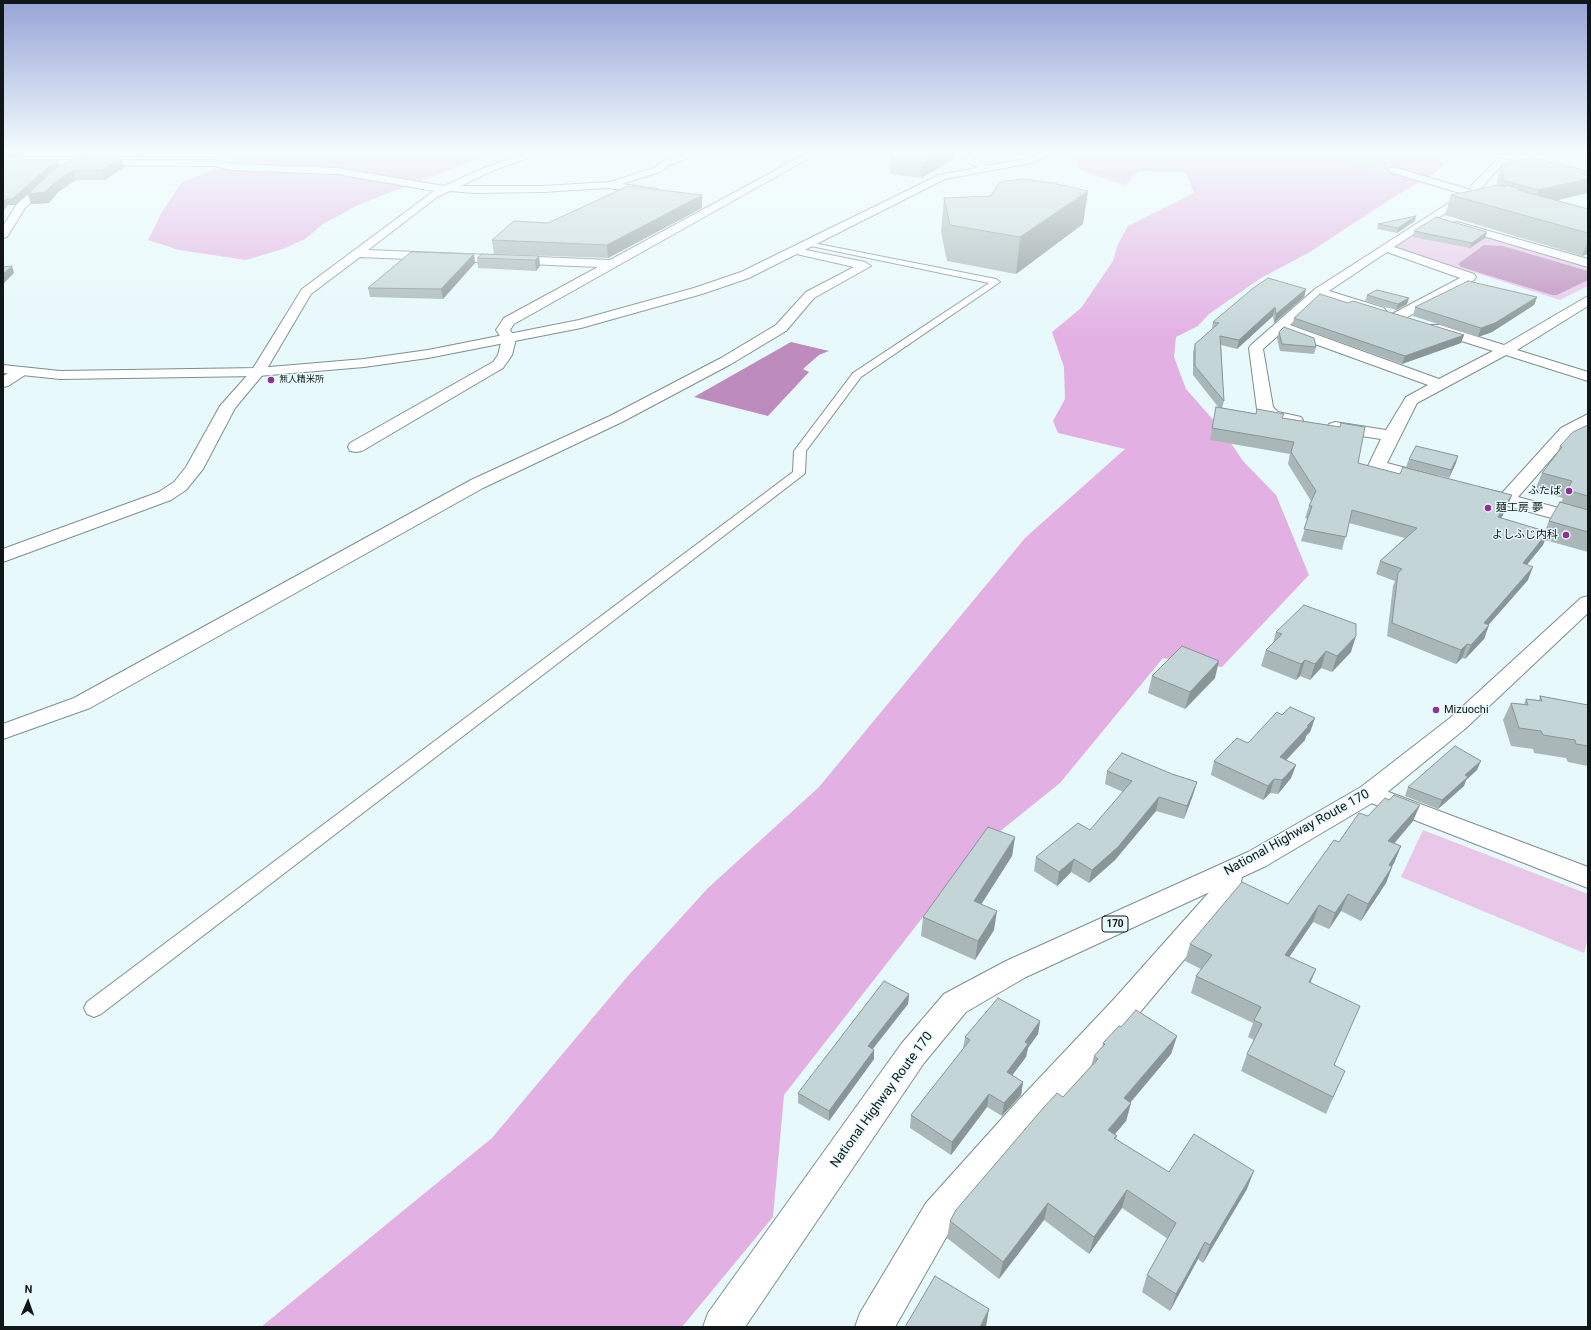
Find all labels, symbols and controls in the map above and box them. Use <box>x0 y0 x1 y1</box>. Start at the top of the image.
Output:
marker: 無人精米所 <box>266 375 276 385</box>
place label: 無人精米所 <box>279 375 324 385</box>
place label: ふたば <box>1528 484 1561 498</box>
marker: ふたば <box>1564 486 1574 496</box>
place label: 麺工房 夢 <box>1496 501 1543 515</box>
marker: 麺工房 夢 <box>1483 503 1493 513</box>
place label: よしふじ内科 <box>1492 528 1558 542</box>
marker: よしふじ内科 <box>1561 530 1571 540</box>
place label: Mizuochi <box>1444 703 1489 717</box>
marker: Mizuochi <box>1431 705 1441 715</box>
street label: National Highway Route 170 <box>1222 786 1372 880</box>
road number: 170 <box>1102 916 1128 932</box>
street label: National Highway Route 170 <box>828 1029 936 1171</box>
north arrow <box>8 1282 48 1322</box>
text: N <box>24 1283 33 1296</box>

